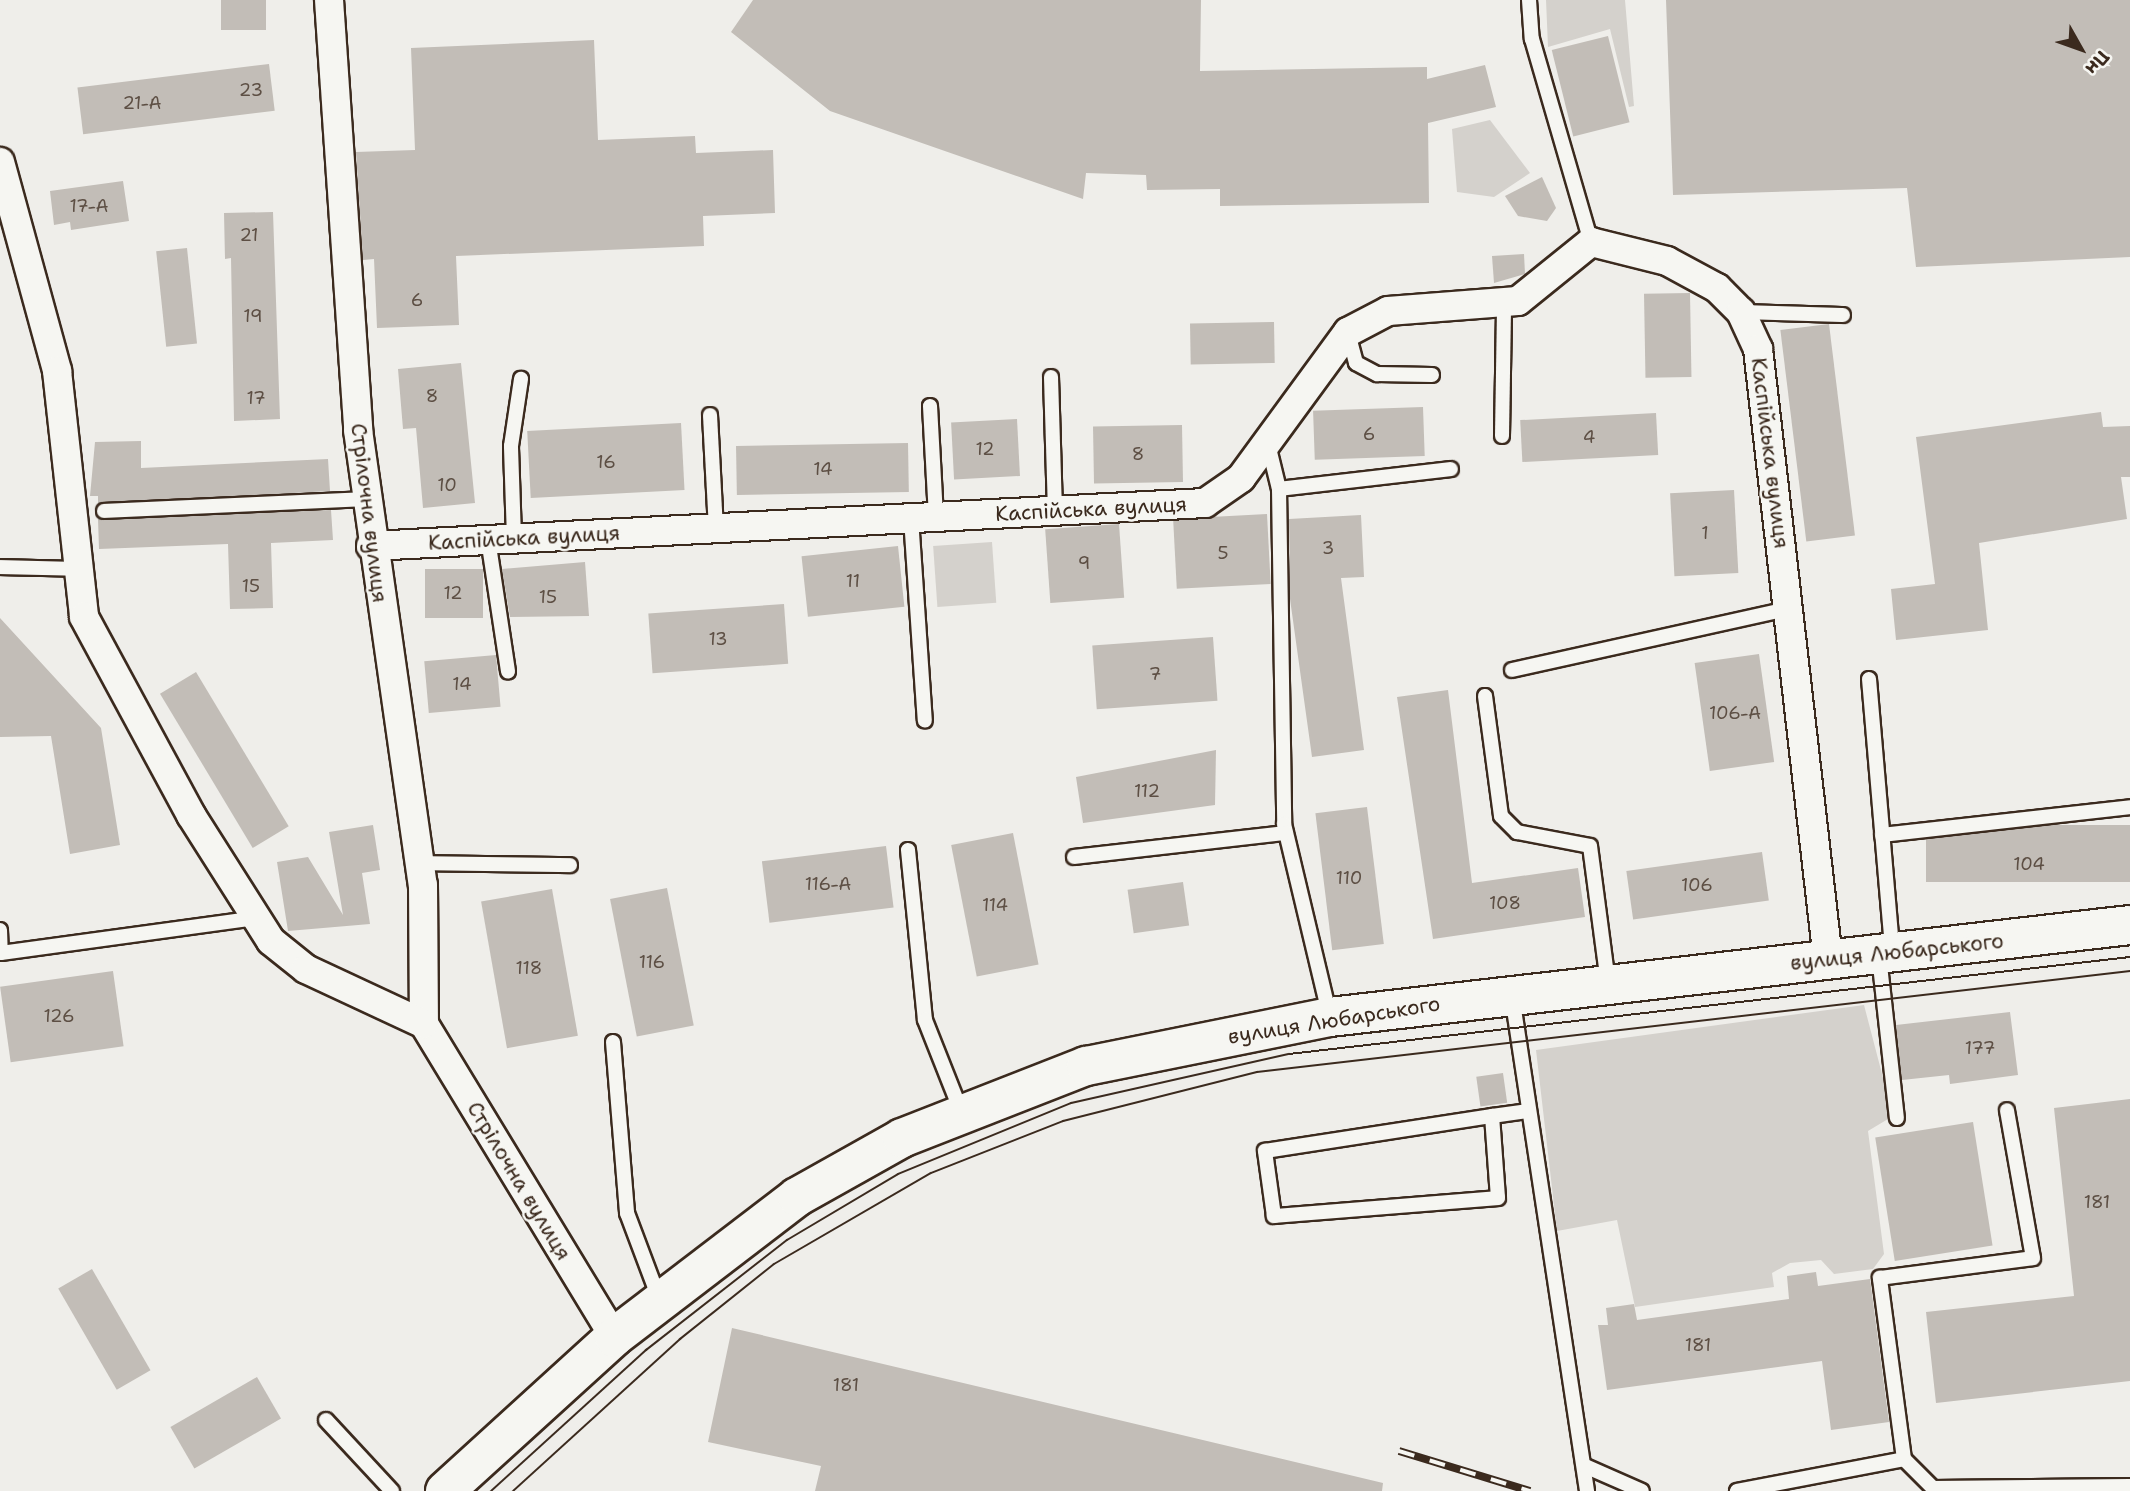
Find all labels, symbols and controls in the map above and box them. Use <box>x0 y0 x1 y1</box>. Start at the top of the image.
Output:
north arrow <box>2046 14 2116 84</box>
text: Пн <box>2080 45 2115 80</box>
house number: 23 <box>239 79 263 101</box>
house number: 21-А <box>122 92 162 114</box>
house number: 17-А <box>69 195 109 217</box>
house number: 21 <box>239 224 259 246</box>
house number: 6 <box>411 289 423 311</box>
house number: 19 <box>243 305 263 327</box>
street label: Каспійська вулиця <box>1746 356 1794 550</box>
house number: 8 <box>426 385 438 407</box>
house number: 17 <box>246 387 266 409</box>
street label: Стрілочна вулиця <box>345 422 393 604</box>
house number: 6 <box>1363 423 1375 445</box>
house number: 4 <box>1583 426 1595 448</box>
house number: 12 <box>975 438 995 460</box>
house number: 8 <box>1132 443 1144 465</box>
house number: 16 <box>596 451 616 473</box>
house number: 14 <box>813 458 833 480</box>
house number: 10 <box>437 474 457 496</box>
street label: Каспійська вулиця <box>994 491 1188 527</box>
street label: Каспійська вулиця <box>427 520 621 556</box>
house number: 1 <box>1701 522 1709 544</box>
house number: 3 <box>1322 537 1334 559</box>
house number: 5 <box>1217 542 1229 564</box>
house number: 9 <box>1078 552 1090 574</box>
house number: 11 <box>846 570 860 592</box>
house number: 15 <box>242 575 260 597</box>
house number: 12 <box>443 582 463 604</box>
house number: 15 <box>539 586 557 608</box>
house number: 13 <box>708 628 728 650</box>
house number: 7 <box>1149 663 1161 685</box>
house number: 14 <box>452 673 472 695</box>
house number: 106-А <box>1709 702 1761 724</box>
house number: 112 <box>1134 780 1160 802</box>
house number: 104 <box>2013 853 2045 875</box>
house number: 110 <box>1336 867 1362 889</box>
house number: 116-А <box>805 873 851 895</box>
house number: 106 <box>1681 874 1713 896</box>
house number: 108 <box>1489 892 1521 914</box>
house number: 114 <box>982 894 1008 916</box>
street label: вулиця Любарського <box>1789 928 2005 976</box>
house number: 116 <box>639 951 665 973</box>
house number: 118 <box>516 957 542 979</box>
street label: вулиця Любарського <box>1226 991 1442 1049</box>
house number: 126 <box>43 1005 75 1027</box>
house number: 177 <box>1965 1037 1995 1059</box>
street label: Стрілочна вулиця <box>462 1097 576 1265</box>
house number: 181 <box>2084 1191 2110 1213</box>
house number: 181 <box>1685 1334 1711 1356</box>
house number: 181 <box>833 1374 859 1396</box>

